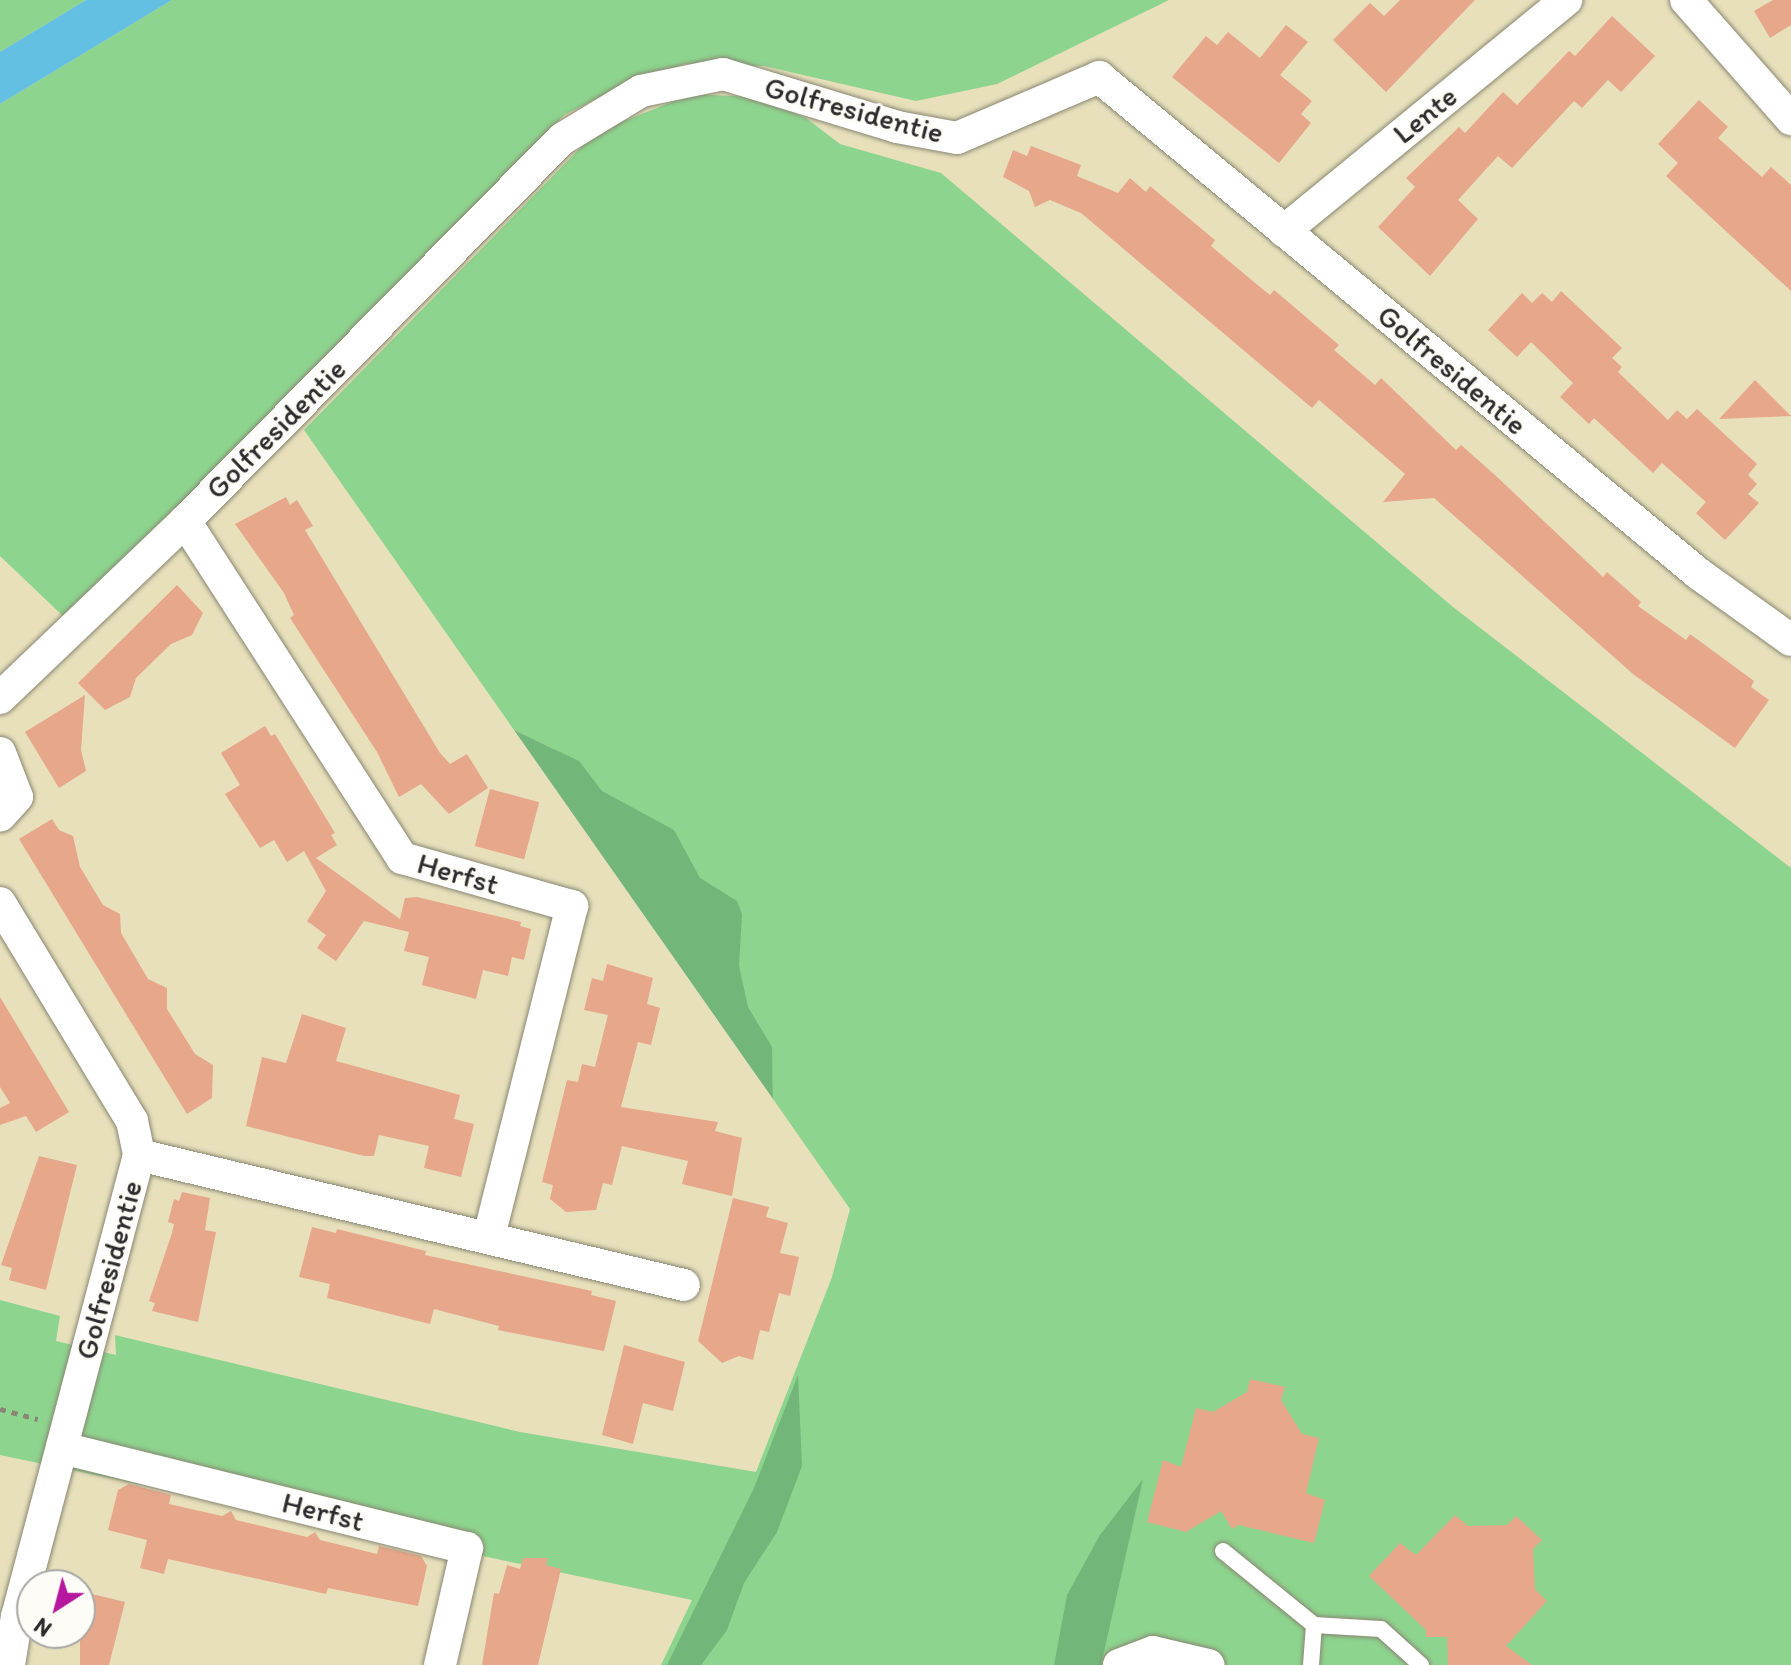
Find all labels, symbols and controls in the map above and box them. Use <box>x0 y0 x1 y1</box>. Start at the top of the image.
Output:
street label: Golfresidentie <box>761 69 947 151</box>
street label: Lente <box>1386 78 1464 152</box>
street label: Golfresidentie <box>1370 297 1534 443</box>
street label: Golfresidentie <box>198 351 354 507</box>
street label: Herfst <box>413 845 503 903</box>
street label: Golfresidentie <box>68 1177 150 1363</box>
street label: Herfst <box>278 1484 368 1540</box>
north arrow <box>16 1569 96 1649</box>
text: N <box>29 1612 57 1642</box>

